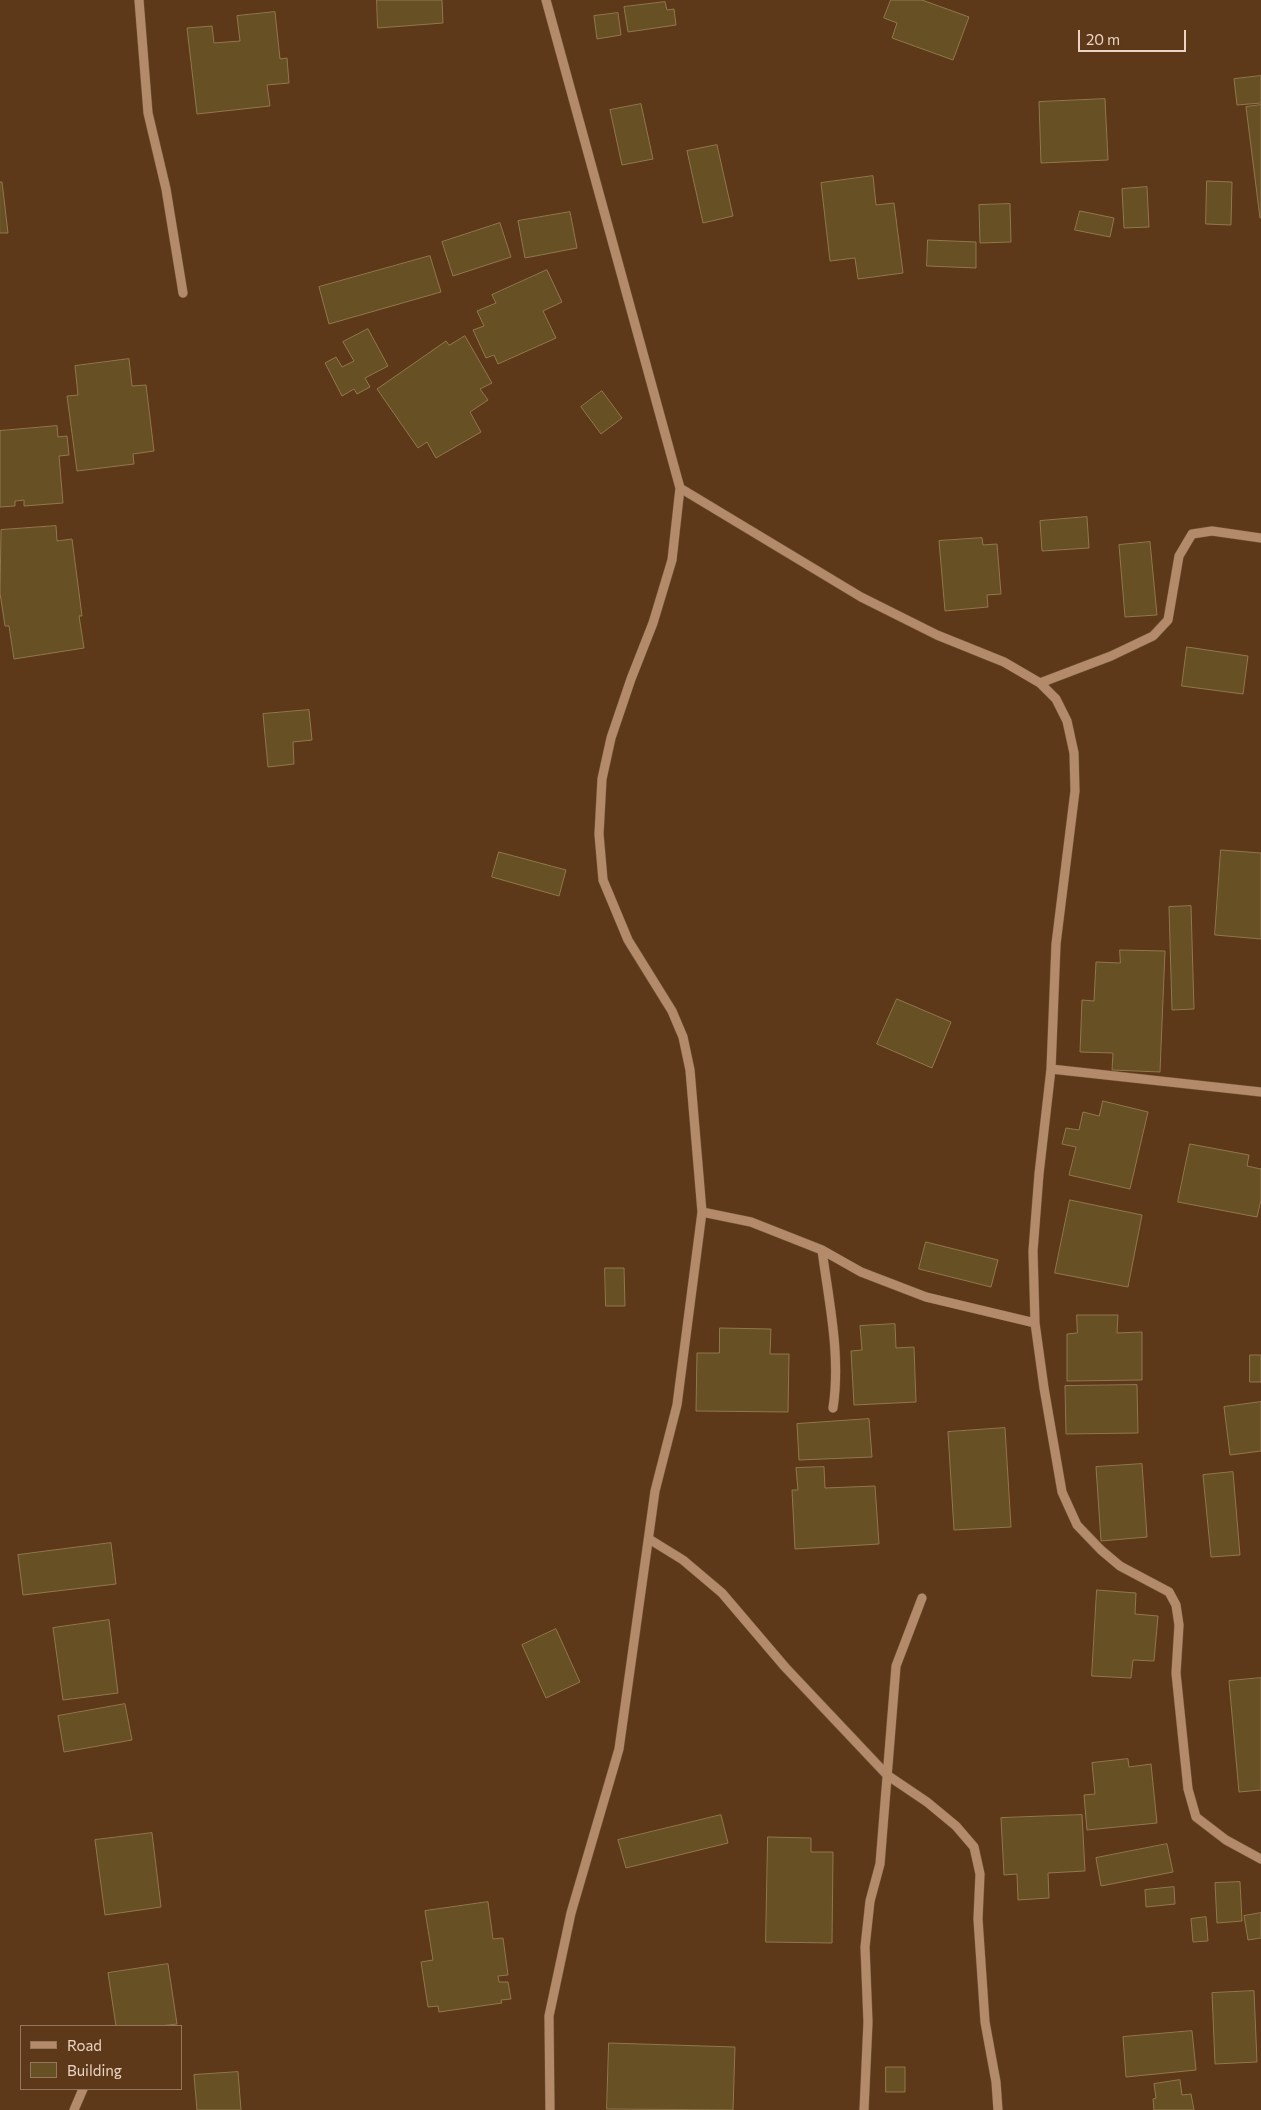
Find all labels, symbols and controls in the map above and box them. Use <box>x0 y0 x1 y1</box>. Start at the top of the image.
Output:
scale bar <box>1081 20 1188 52</box>
text: 20 m <box>1086 30 1120 48</box>
legend <box>20 2025 182 2090</box>
text: Road <box>67 2036 102 2054</box>
text: Building <box>67 2061 122 2079</box>

